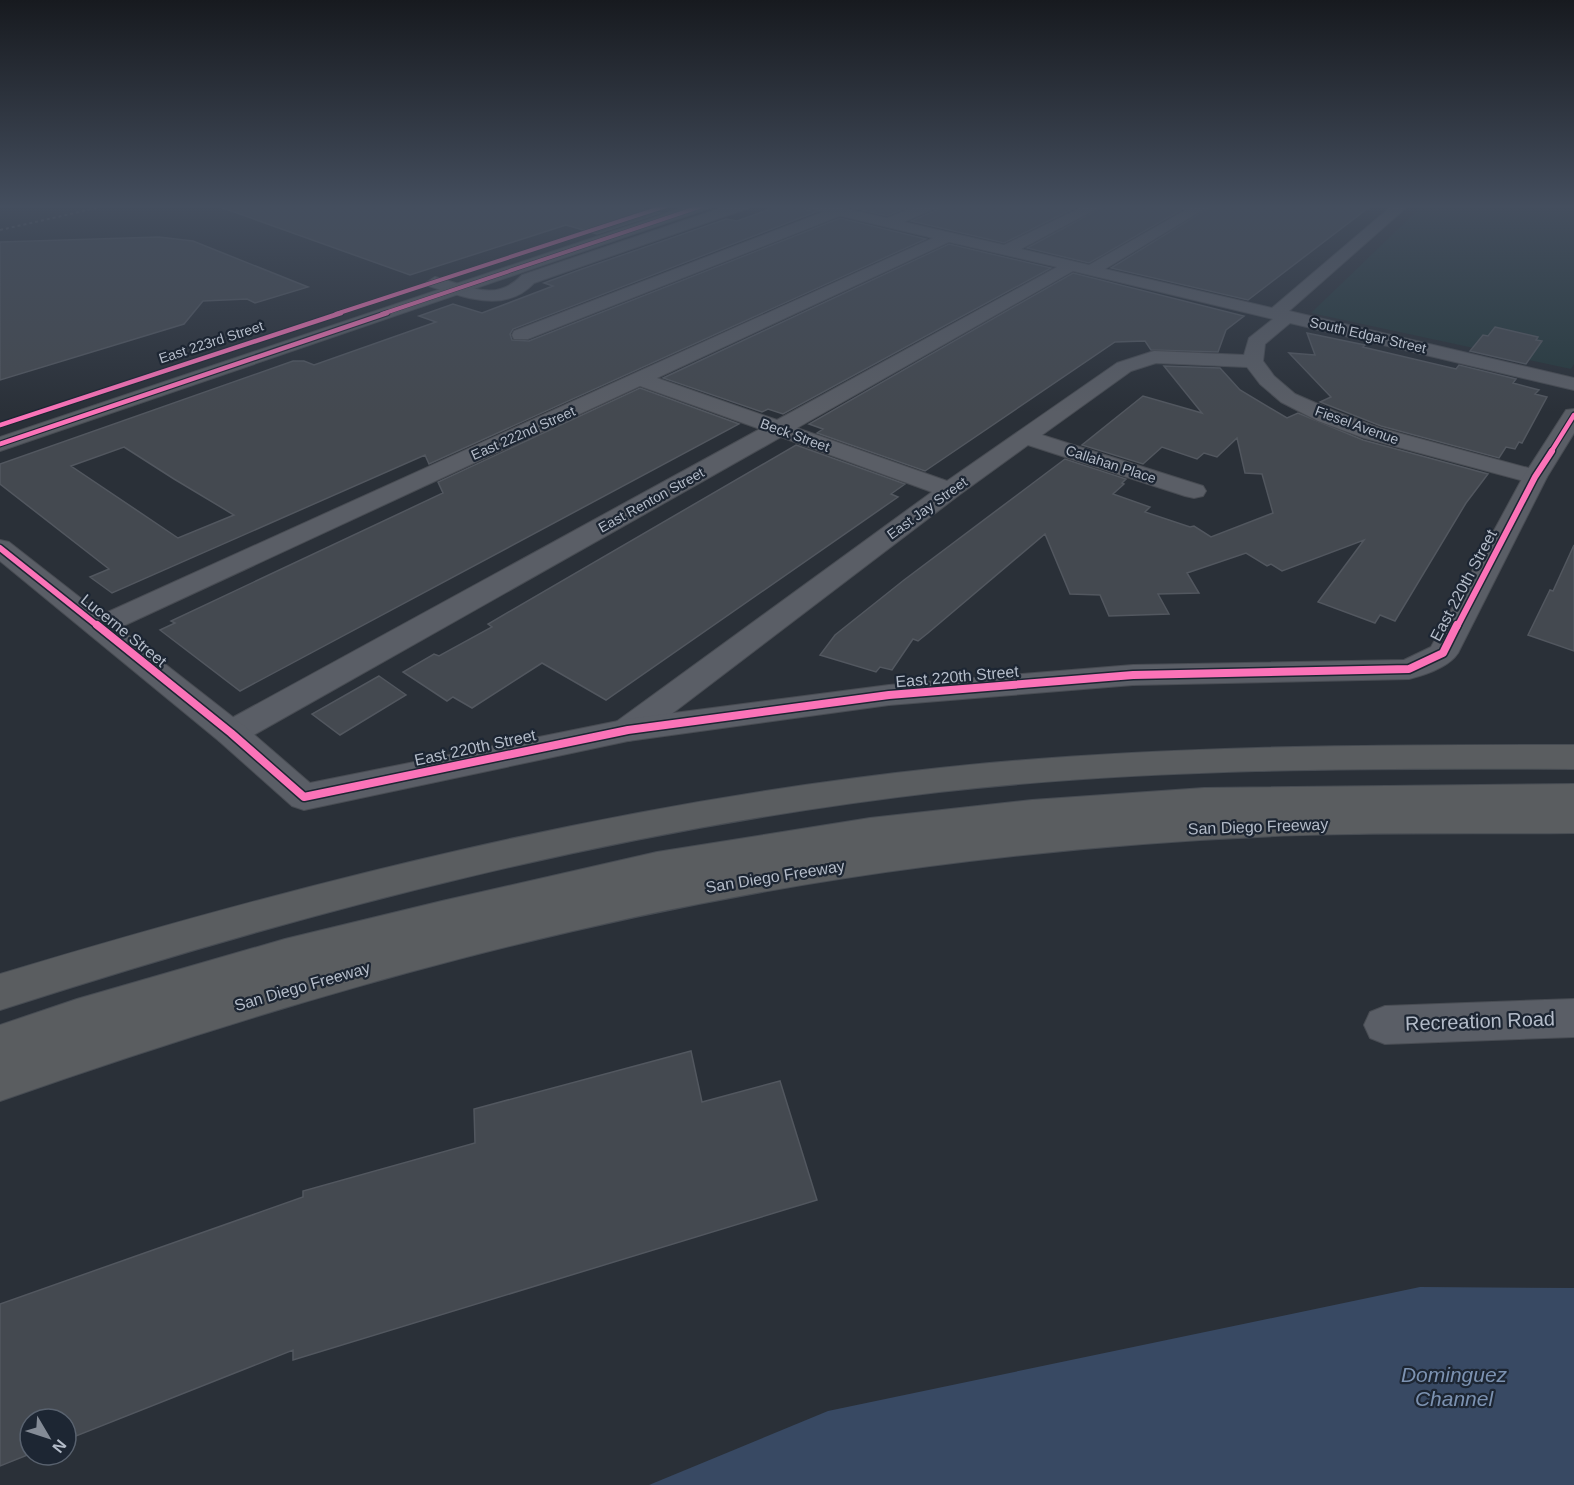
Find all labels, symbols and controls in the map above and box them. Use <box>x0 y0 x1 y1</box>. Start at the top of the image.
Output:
street label: South Edgar Street <box>1308 314 1428 356</box>
street label: East 223rd Street <box>157 318 265 366</box>
street label: Fiesel Avenue <box>1313 402 1401 448</box>
street label: East 222nd Street <box>469 403 578 463</box>
street label: Beck Street <box>758 415 832 455</box>
street label: Callahan Place <box>1064 442 1158 486</box>
street label: East Renton Street <box>595 464 707 536</box>
street label: East Jay Street <box>884 474 970 542</box>
street label: East 220th Street <box>1427 526 1500 644</box>
street label: Lucerne Street <box>78 591 170 670</box>
street label: East 220th Street <box>895 663 1020 690</box>
street label: East 220th Street <box>413 726 538 769</box>
street label: San Diego Freeway <box>1188 816 1329 837</box>
street label: San Diego Freeway <box>704 857 846 896</box>
street label: San Diego Freeway <box>232 959 372 1014</box>
street label: Recreation Road <box>1405 1007 1555 1035</box>
water label: Dominguez Channel <box>1401 1363 1508 1410</box>
north arrow <box>18 1407 78 1467</box>
text: N <box>49 1436 70 1456</box>

